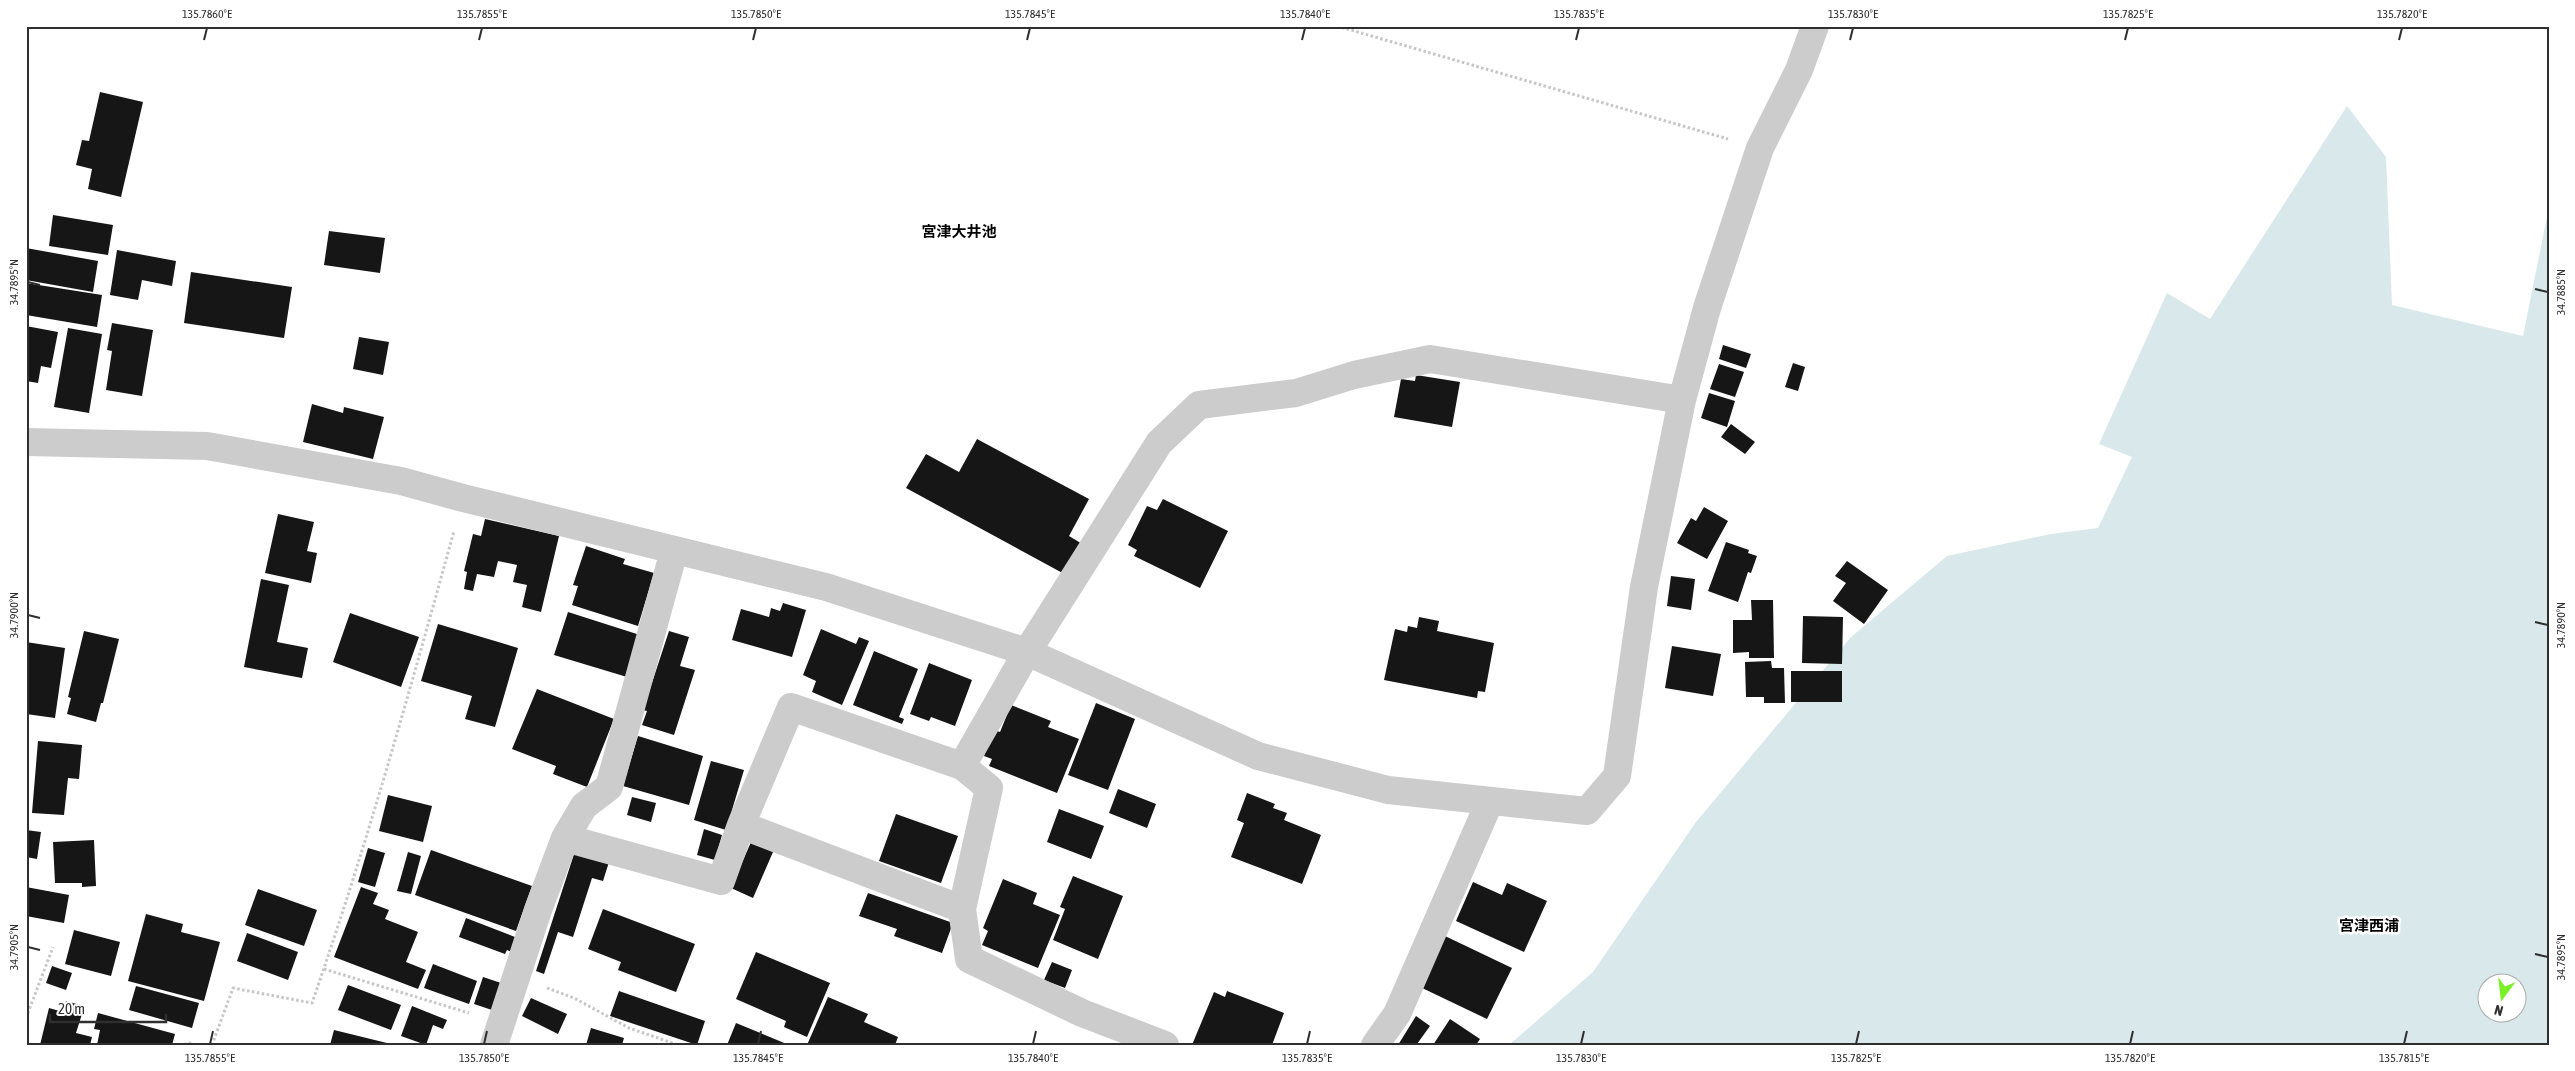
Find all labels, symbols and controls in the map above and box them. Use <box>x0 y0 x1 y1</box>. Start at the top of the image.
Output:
text: 135.7860°E <box>182 7 232 21</box>
text: 135.7855°E <box>457 7 507 21</box>
text: 135.7850°E <box>731 7 781 21</box>
text: 135.7845°E <box>1005 7 1055 21</box>
text: 135.7840°E <box>1280 7 1330 21</box>
text: 135.7835°E <box>1554 7 1604 21</box>
text: 135.7830°E <box>1828 7 1878 21</box>
text: 135.7825°E <box>2103 7 2153 21</box>
text: 135.7820°E <box>2377 7 2427 21</box>
district label: 宮津大井池 <box>921 223 997 240</box>
text: 34.7895°N <box>7 259 21 305</box>
text: 34.7885°N <box>2554 269 2568 315</box>
text: 34.7900°N <box>7 592 21 638</box>
text: 34.7890°N <box>2554 602 2568 648</box>
district label: 宮津西浦 <box>2339 917 2399 934</box>
text: 34.7905°N <box>7 924 21 970</box>
text: 34.7895°N <box>2554 934 2568 980</box>
north arrow <box>2478 974 2528 1024</box>
scale bar <box>50 991 166 1023</box>
text: 20 m <box>58 1000 85 1017</box>
text: N <box>2493 1002 2505 1019</box>
text: 135.7855°E <box>185 1051 235 1065</box>
text: 135.7850°E <box>459 1051 509 1065</box>
text: 135.7845°E <box>733 1051 783 1065</box>
text: 135.7840°E <box>1008 1051 1058 1065</box>
text: 135.7835°E <box>1282 1051 1332 1065</box>
text: 135.7830°E <box>1556 1051 1606 1065</box>
text: 135.7825°E <box>1831 1051 1881 1065</box>
text: 135.7820°E <box>2105 1051 2155 1065</box>
text: 135.7815°E <box>2379 1051 2429 1065</box>

